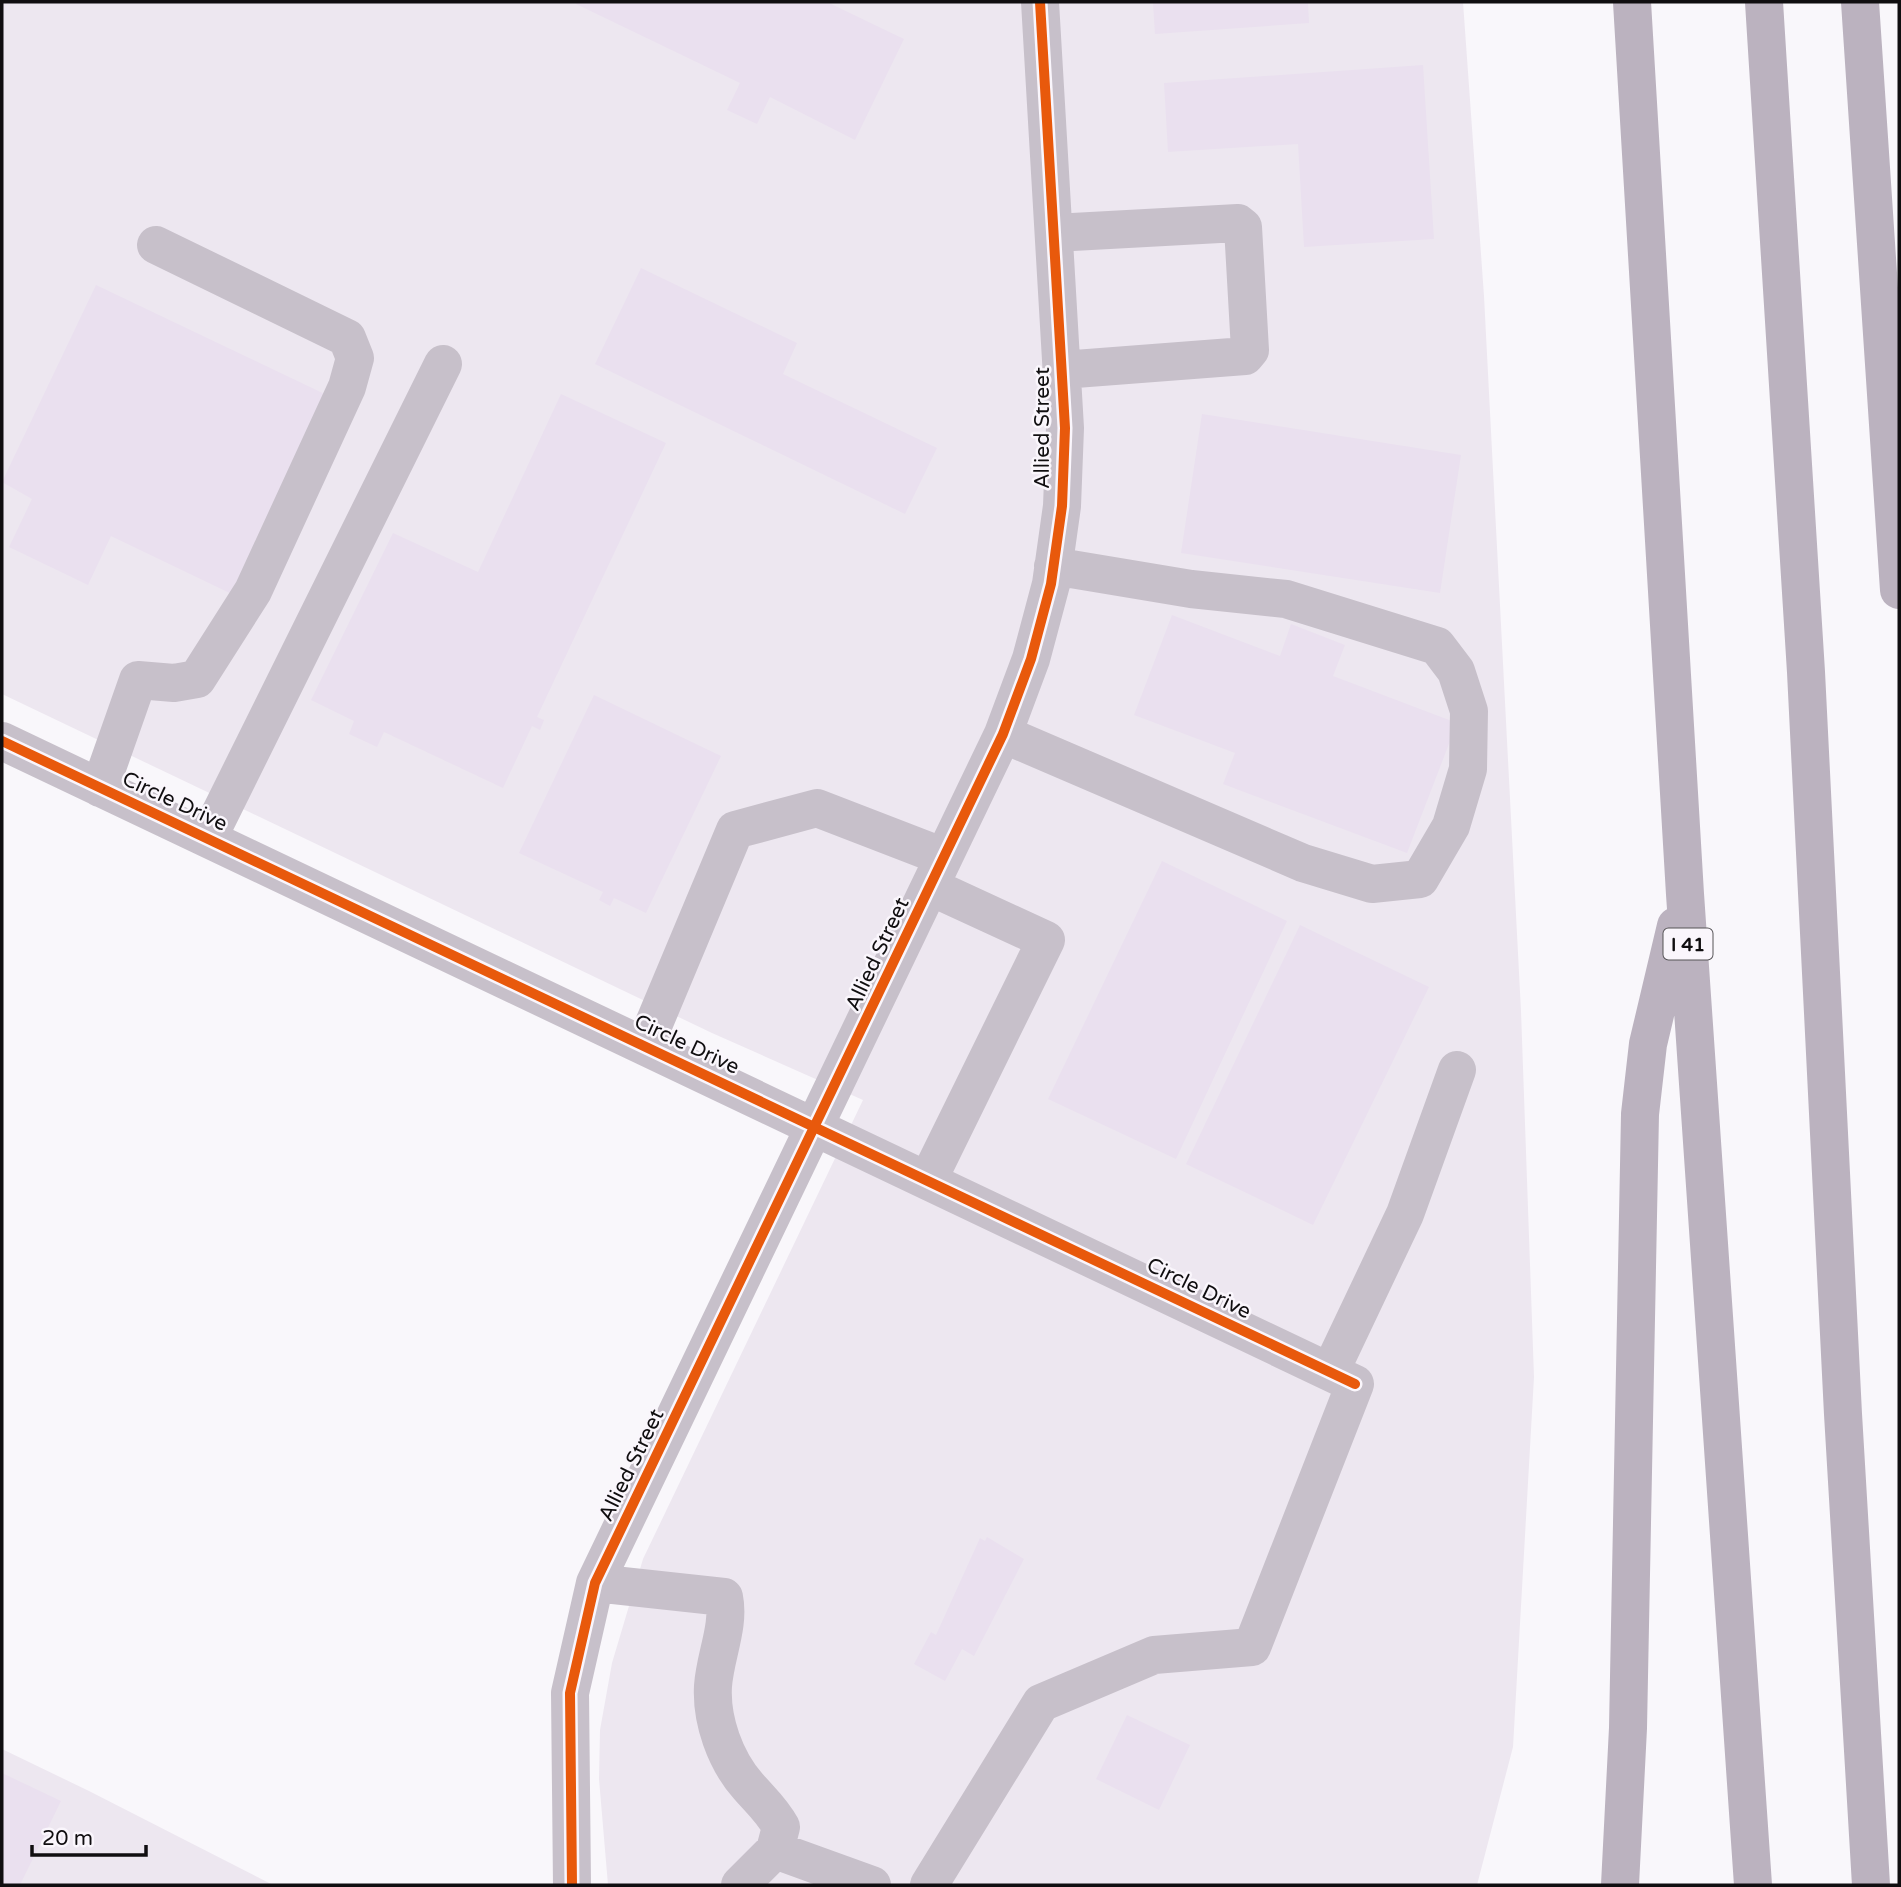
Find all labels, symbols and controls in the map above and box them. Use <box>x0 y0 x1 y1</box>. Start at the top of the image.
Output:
street label: Allied Street <box>1030 367 1055 489</box>
street label: Circle Drive <box>118 766 231 837</box>
street label: Allied Street <box>840 894 915 1015</box>
road number: I 41 <box>1664 928 1712 960</box>
street label: Circle Drive <box>630 1009 743 1080</box>
street label: Circle Drive <box>1142 1252 1255 1325</box>
street label: Allied Street <box>594 1405 669 1525</box>
scale bar <box>32 1814 145 1858</box>
text: 20 m <box>42 1826 93 1851</box>

